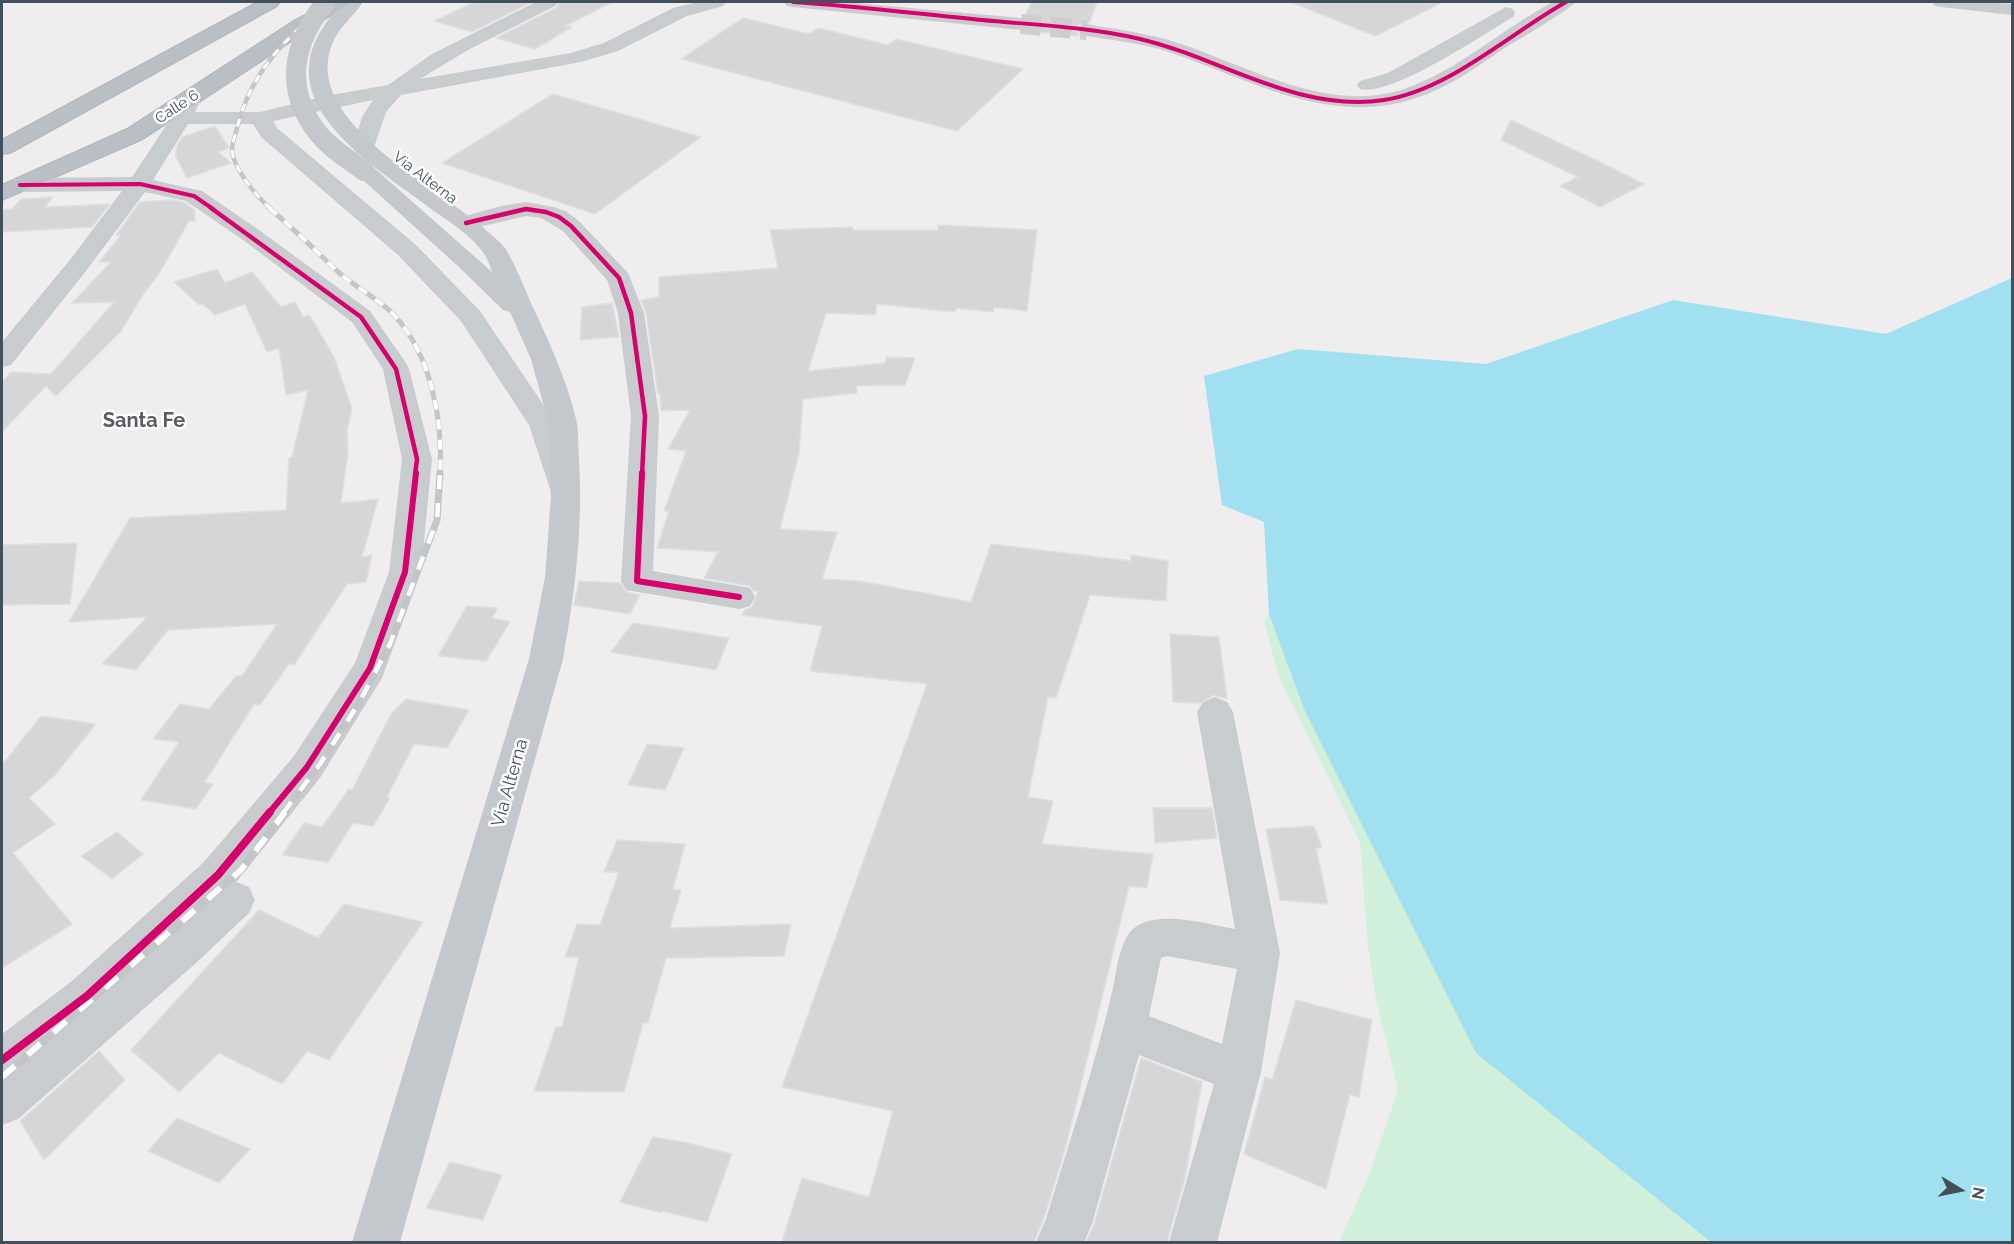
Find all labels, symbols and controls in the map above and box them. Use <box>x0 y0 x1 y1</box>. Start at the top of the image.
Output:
street label: Calle 6 <box>152 86 202 128</box>
street label: Via Alterna <box>389 148 461 208</box>
district label: Santa Fe <box>103 409 185 433</box>
street label: Via Alterna <box>487 736 533 830</box>
north arrow <box>1930 1160 1990 1220</box>
text: N <box>1968 1186 1989 1201</box>

